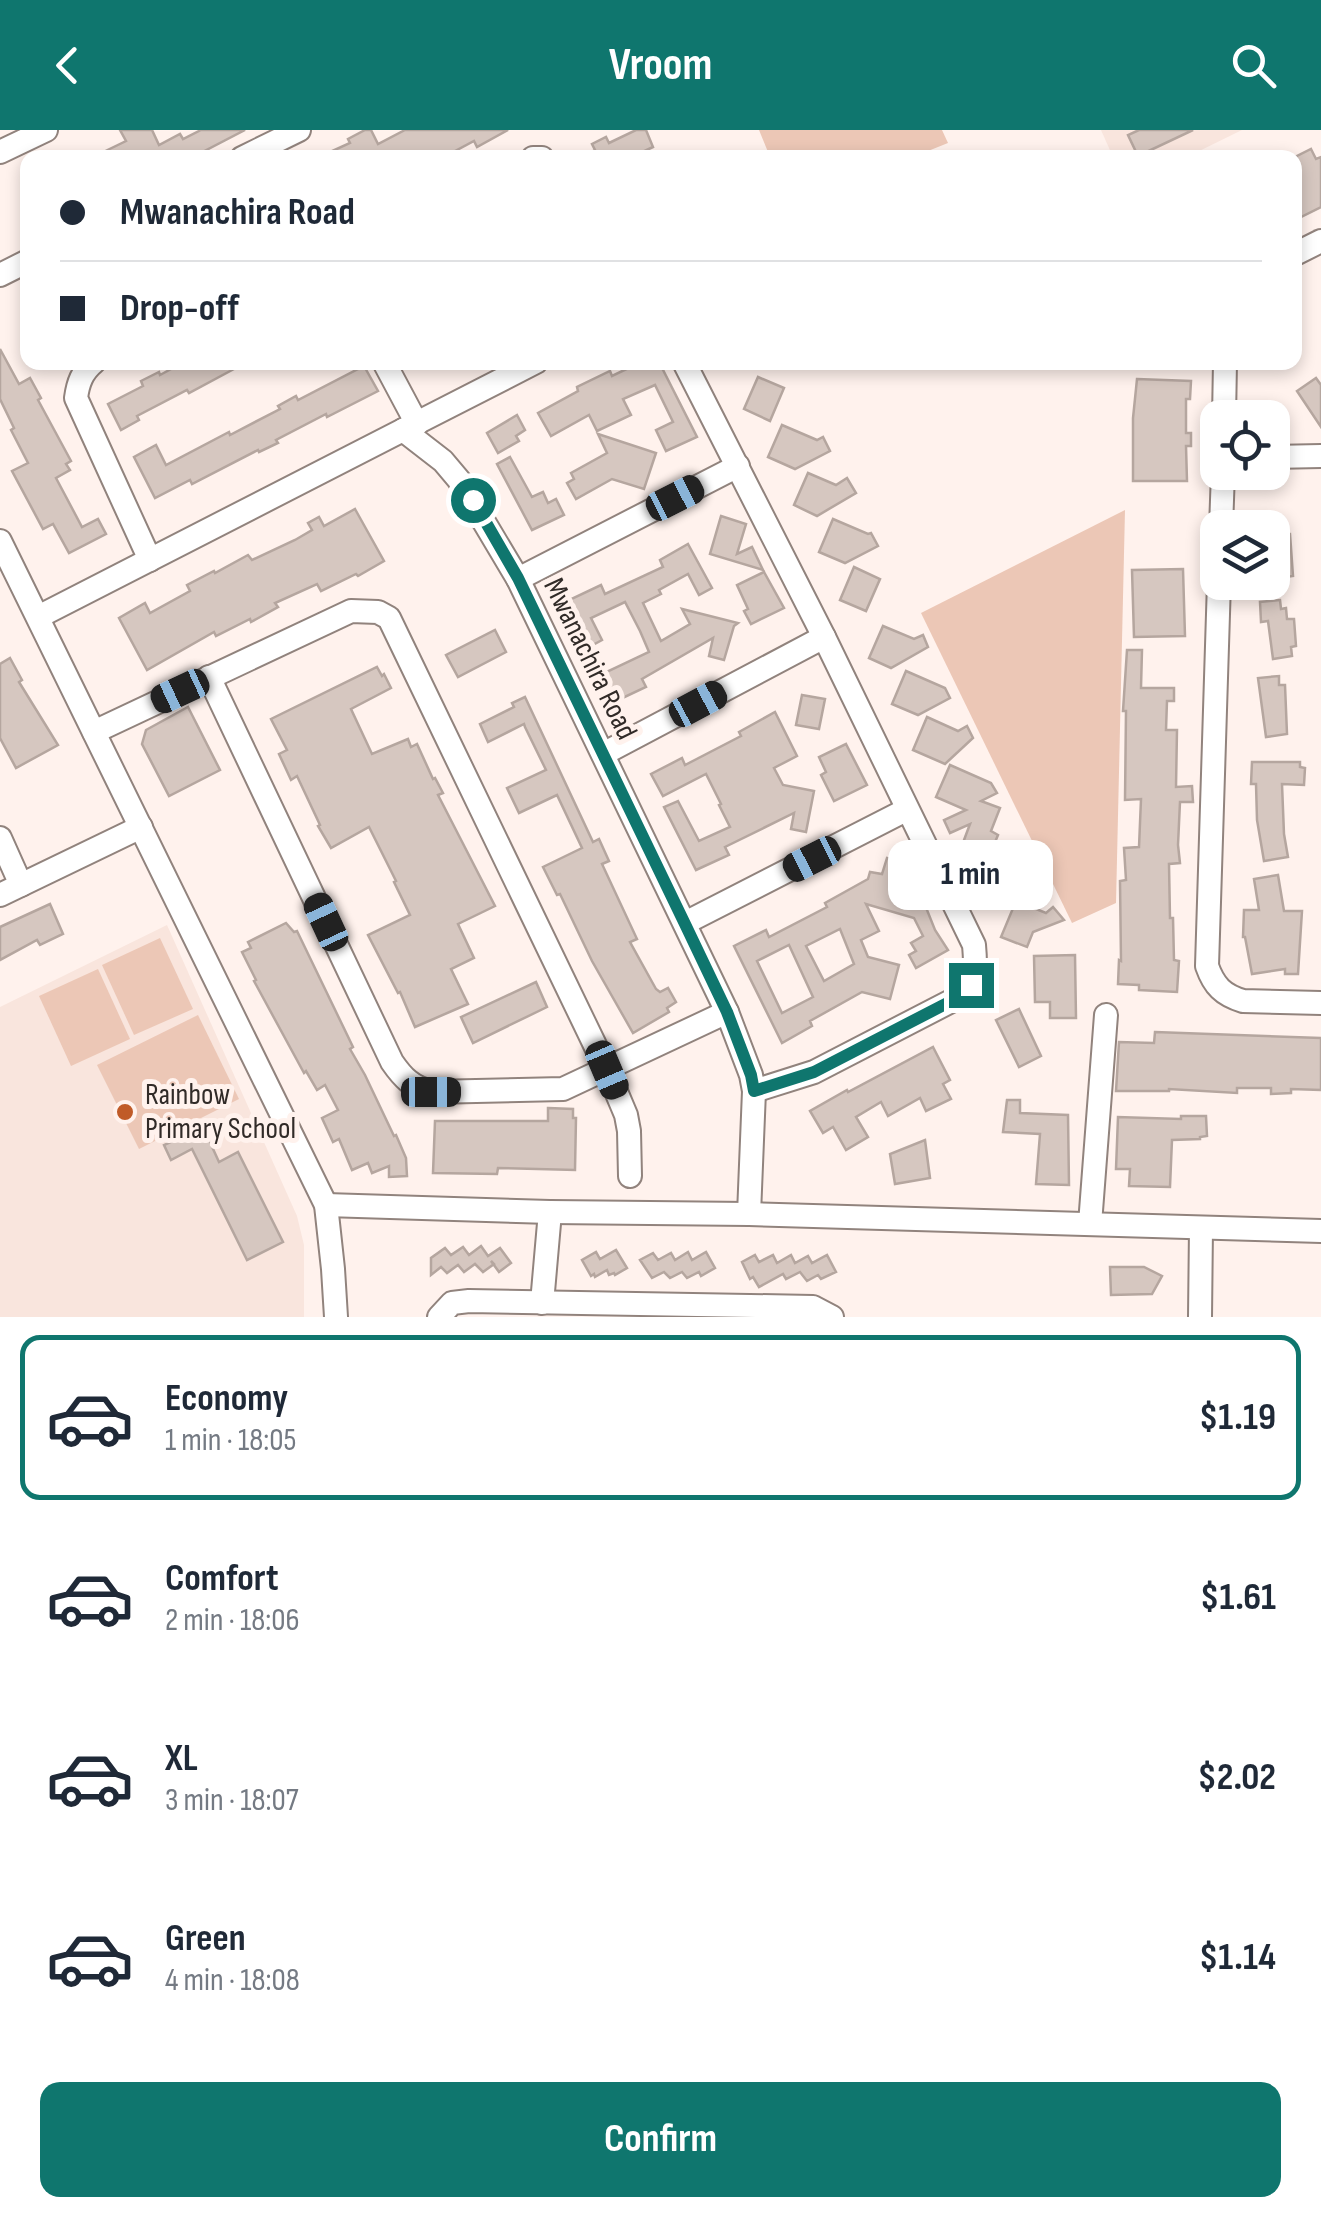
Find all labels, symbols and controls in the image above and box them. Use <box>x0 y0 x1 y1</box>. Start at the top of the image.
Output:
icon: back <box>40 38 95 93</box>
text: Vroom <box>609 38 712 93</box>
icon: search <box>1226 38 1281 93</box>
text: Mwanachira Road <box>120 190 355 235</box>
text: Drop-off <box>120 286 239 331</box>
map controls <box>1200 400 1290 600</box>
button: locate <box>1200 400 1290 490</box>
car <box>641 471 709 525</box>
route start <box>451 478 496 523</box>
button: layers <box>1200 510 1290 600</box>
street label: Mwanachira Road <box>535 572 645 746</box>
car <box>146 665 214 717</box>
car <box>664 677 732 731</box>
car <box>778 832 846 886</box>
callout: 1 min <box>888 840 1054 910</box>
text: 1 min <box>941 855 1000 894</box>
car <box>300 888 352 956</box>
route end <box>949 963 994 1008</box>
car <box>581 1037 633 1103</box>
place label: Rainbow Primary School <box>145 1077 296 1147</box>
car <box>401 1077 461 1107</box>
marker: Rainbow Primary School <box>114 1101 136 1123</box>
icon: car <box>45 1373 135 1463</box>
text: Economy <box>165 1376 288 1421</box>
text: $1.19 <box>1199 1395 1276 1440</box>
text: 1 min · 18:05 <box>165 1421 296 1460</box>
icon: car <box>45 1553 135 1643</box>
text: Comfort <box>165 1556 279 1601</box>
text: $1.61 <box>1200 1575 1276 1620</box>
text: 2 min · 18:06 <box>165 1601 300 1640</box>
icon: car <box>45 1733 135 1823</box>
text: XL <box>165 1736 198 1781</box>
text: $2.02 <box>1197 1755 1276 1800</box>
text: 3 min · 18:07 <box>165 1781 298 1820</box>
icon: car <box>45 1913 135 2003</box>
text: Green <box>165 1916 246 1961</box>
text: $1.14 <box>1199 1935 1276 1980</box>
text: 4 min · 18:08 <box>165 1961 300 2000</box>
button: Confirm <box>40 2082 1281 2197</box>

